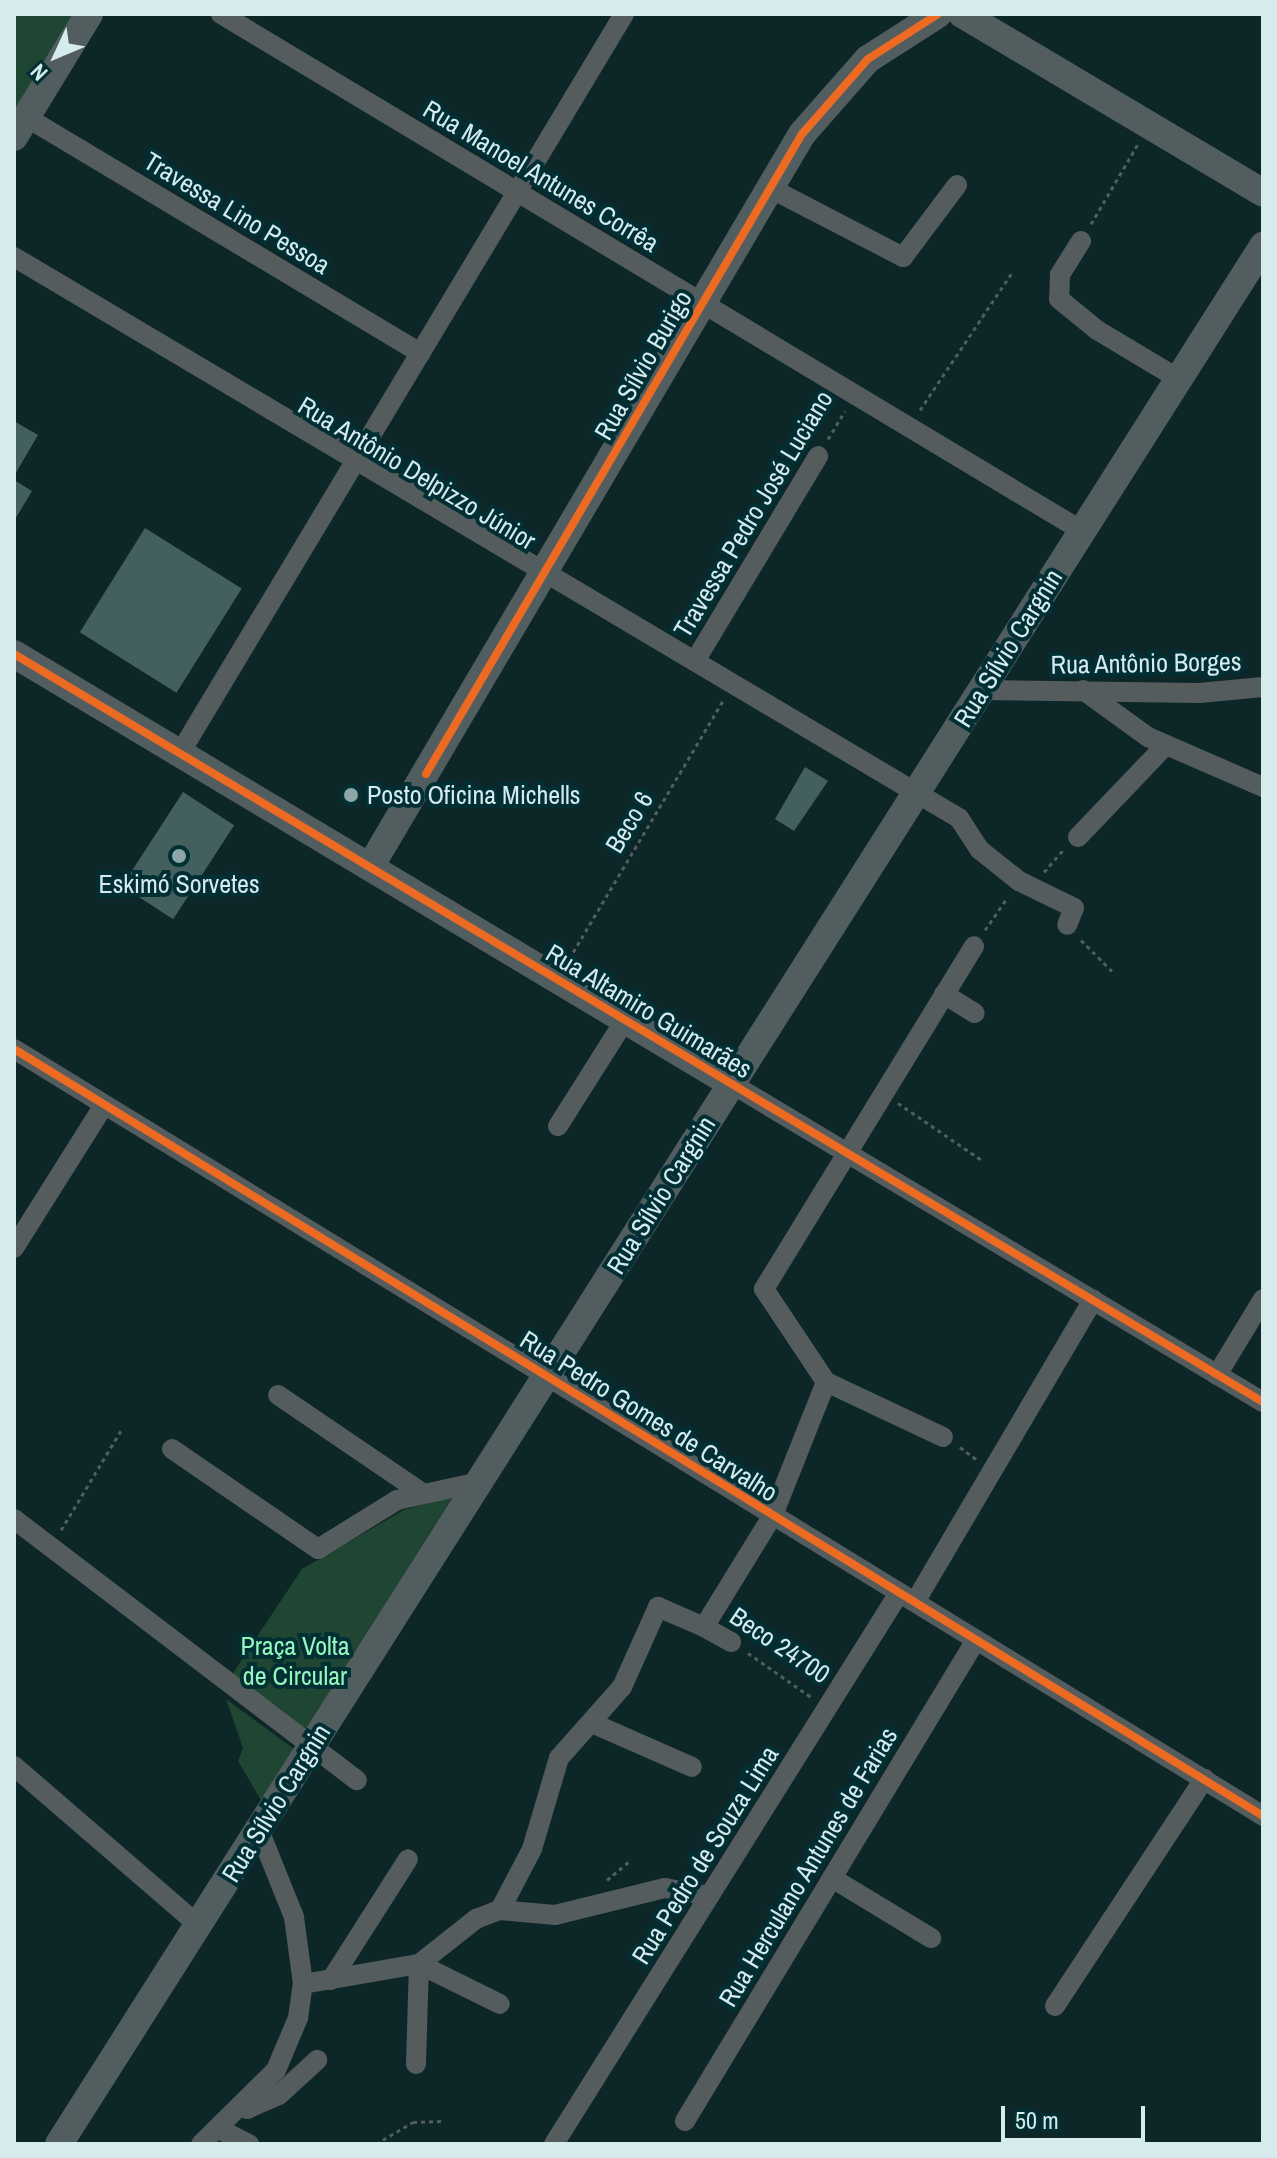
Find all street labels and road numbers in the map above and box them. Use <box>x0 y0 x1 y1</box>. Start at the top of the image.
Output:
street label: Rua Manoel Antunes Corrêa <box>417 93 665 259</box>
street label: Travessa Lino Pessoa <box>138 145 336 281</box>
street label: Rua Sílvio Burigo <box>588 285 698 445</box>
street label: Travessa Pedro José Luciano <box>667 385 839 643</box>
street label: Rua Antônio Delpizzo Júnior <box>292 389 542 557</box>
street label: Rua Sílvio Cargnin <box>947 563 1069 733</box>
street label: Rua Antônio Borges <box>1050 646 1242 680</box>
street label: Beco 6 <box>599 786 659 858</box>
street label: Rua Altamiro Guimarães <box>540 937 758 1085</box>
street label: Rua Sílvio Cargnin <box>600 1110 722 1280</box>
street label: Rua Pedro Gomes de Carvalho <box>515 1324 783 1508</box>
street label: Beco 24700 <box>724 1600 836 1690</box>
street label: Rua Sílvio Cargnin <box>215 1718 337 1888</box>
street label: Rua Herculano Antunes de Farias <box>712 1721 904 2013</box>
street label: Rua Pedro de Souza Lima <box>625 1740 785 1970</box>

